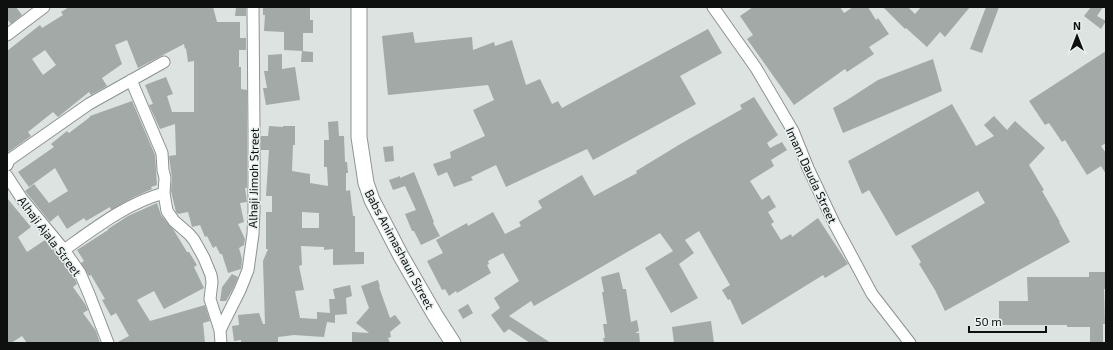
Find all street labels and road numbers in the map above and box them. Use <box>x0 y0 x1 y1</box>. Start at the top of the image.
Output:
street label: Imam Dauda Street <box>784 125 841 226</box>
street label: Alhaji Jimoh Street <box>245 127 262 228</box>
street label: Babs Animashaun Street <box>363 187 438 312</box>
street label: Alhaji Ajala Street <box>15 193 85 280</box>

